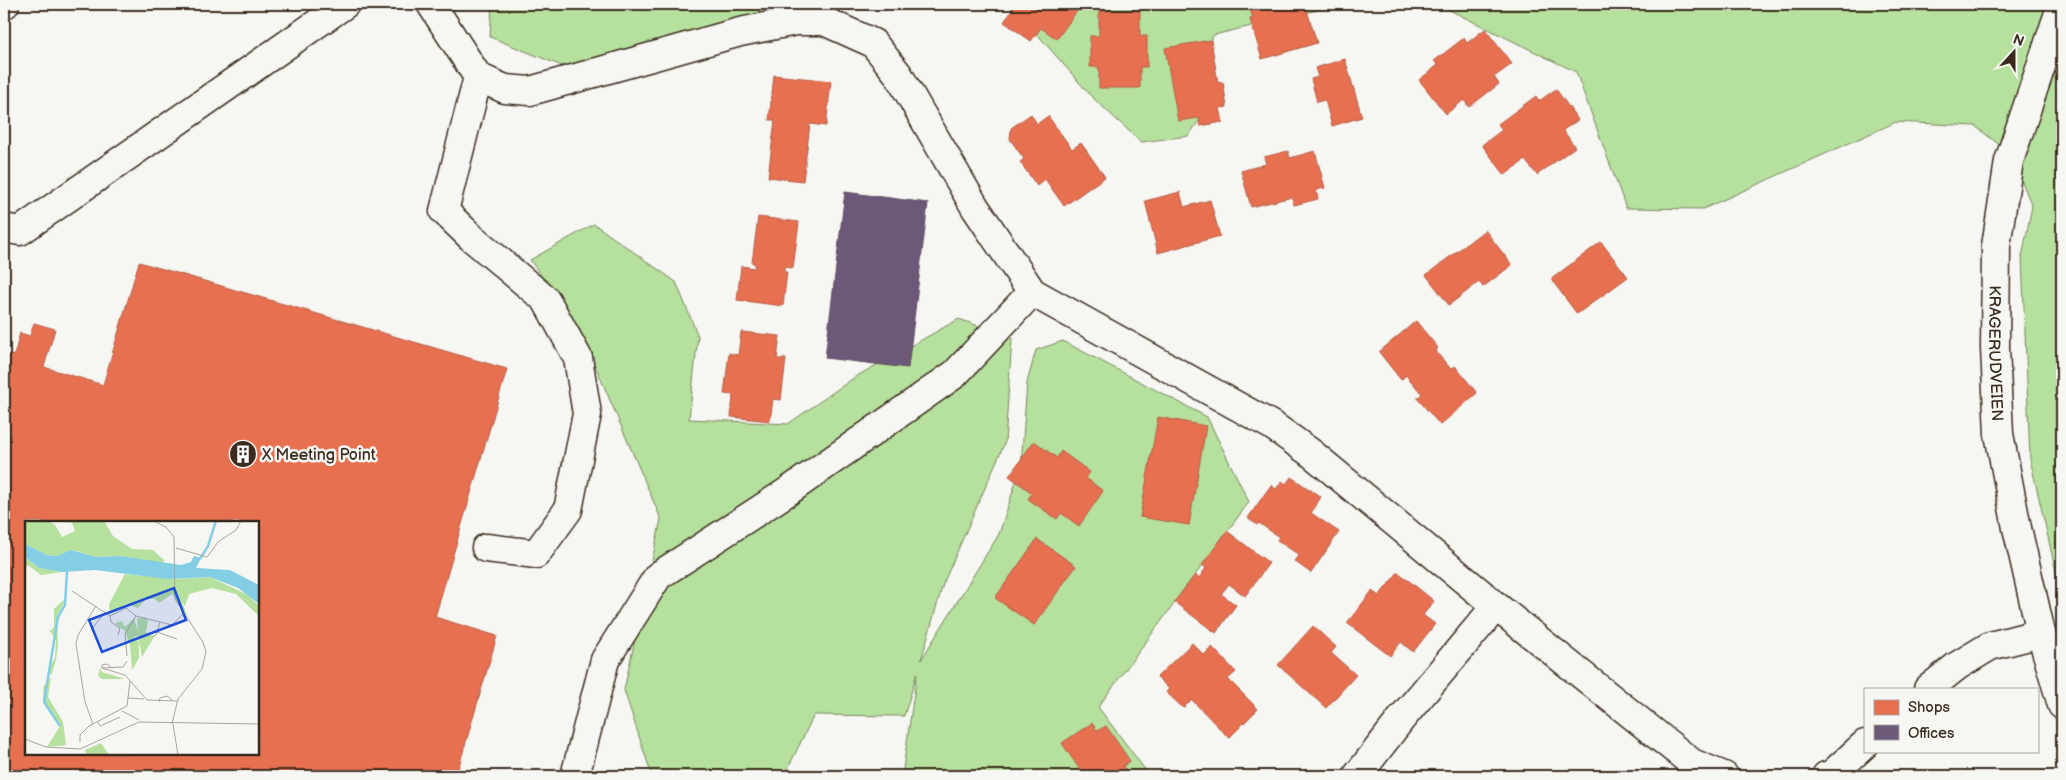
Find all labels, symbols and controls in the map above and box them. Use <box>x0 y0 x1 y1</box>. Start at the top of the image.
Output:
north arrow <box>1988 28 2038 78</box>
text: N <box>2011 31 2026 50</box>
street label: KRAGERUDVEIEN <box>1984 285 2006 422</box>
building icon: X Meeting Point <box>228 439 258 469</box>
place label: X Meeting Point <box>261 446 376 465</box>
inset map <box>25 521 259 755</box>
legend <box>1864 688 2038 752</box>
text: Shops <box>1908 698 1951 717</box>
text: Offices <box>1908 724 1955 743</box>

